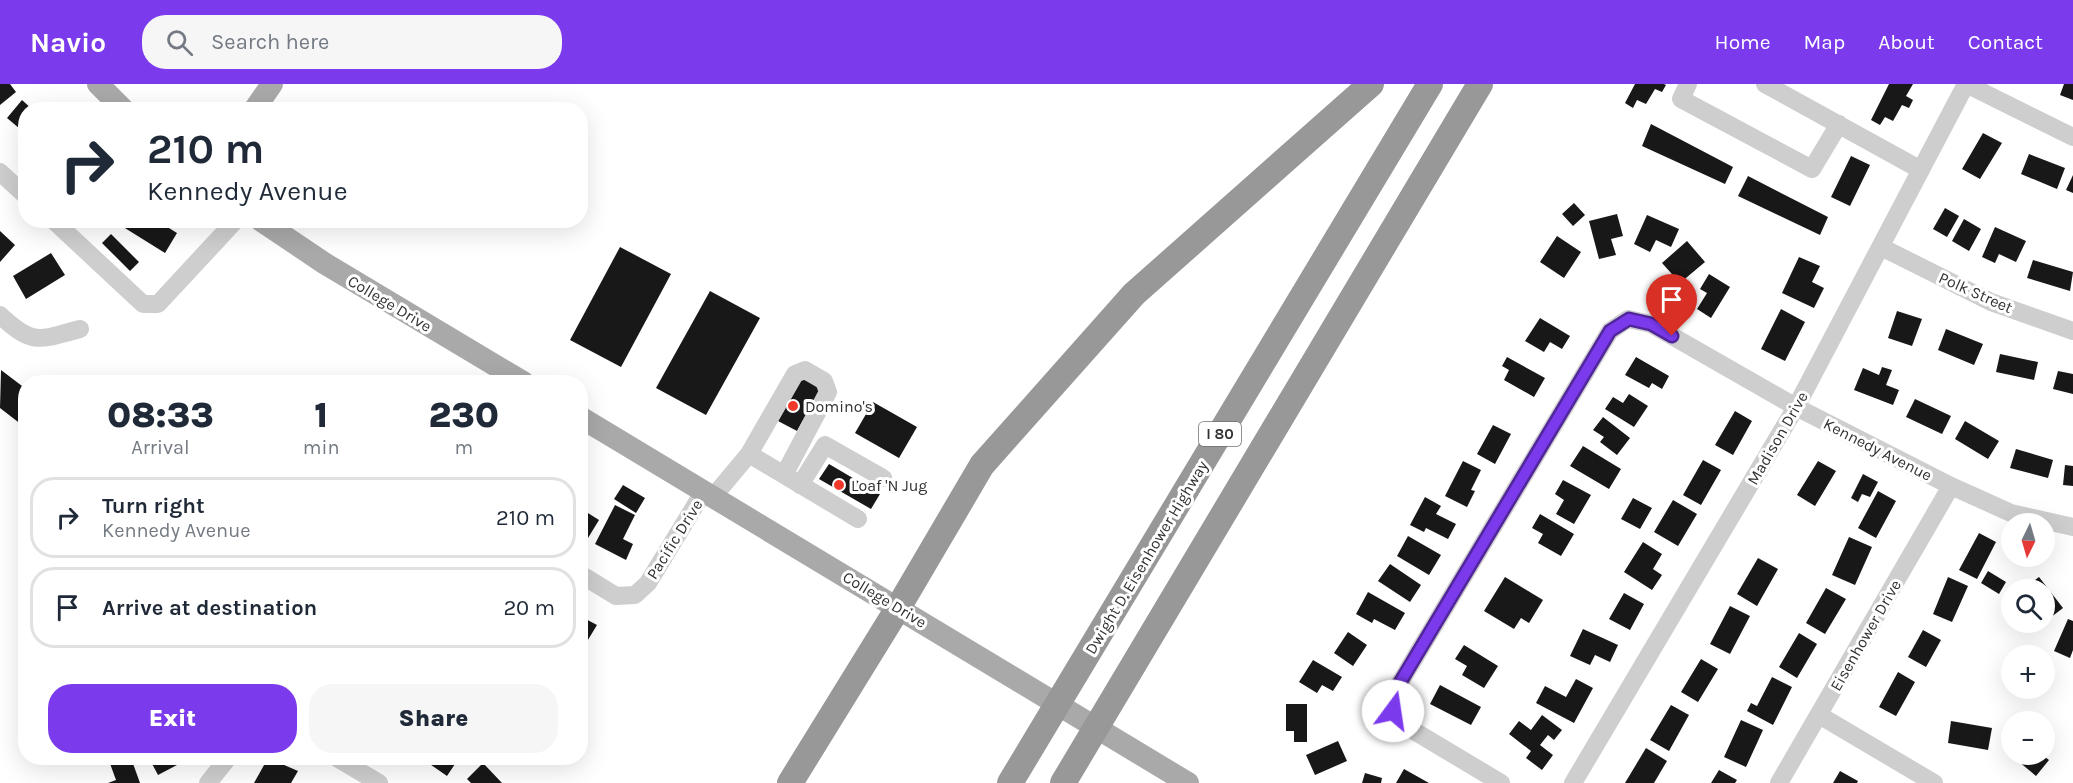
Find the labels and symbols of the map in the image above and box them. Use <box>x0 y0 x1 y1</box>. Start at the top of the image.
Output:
street label: Polk Street <box>1936 268 2016 317</box>
street label: College Drive <box>344 271 435 336</box>
pin <box>1646 274 1697 336</box>
street label: Madison Drive <box>1743 388 1812 488</box>
place label: Domino's <box>805 397 873 416</box>
marker: Domino's <box>786 399 800 413</box>
street label: Kennedy Avenue <box>1821 414 1935 485</box>
road number: I 80 <box>1199 422 1241 446</box>
street label: Dwight D. Eisenhower Highway <box>1081 457 1212 658</box>
place label: Loaf 'N Jug <box>851 476 927 495</box>
marker: Loaf 'N Jug <box>832 478 846 492</box>
street label: Pacific Drive <box>642 496 706 583</box>
north arrow <box>2001 513 2055 567</box>
street label: College Drive <box>839 567 930 632</box>
street label: Eisenhower Drive <box>1826 576 1905 694</box>
position arrow <box>1361 679 1425 743</box>

